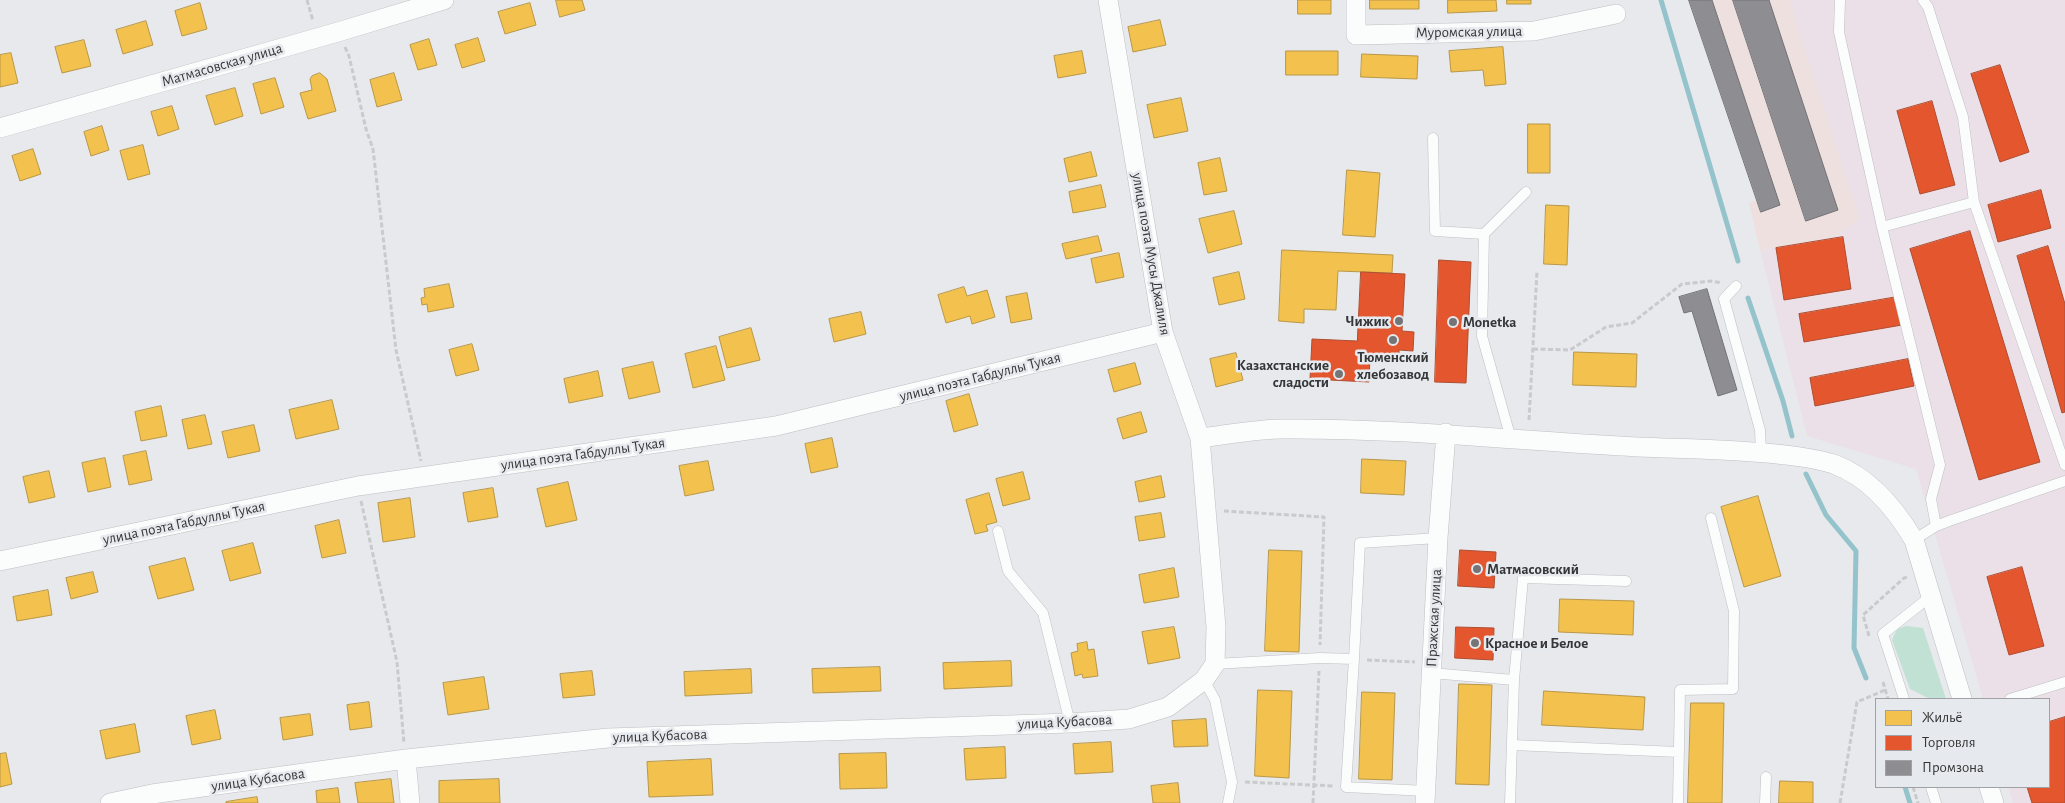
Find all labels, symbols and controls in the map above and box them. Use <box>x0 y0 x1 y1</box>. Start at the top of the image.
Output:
street label: Муромская улица <box>1415 22 1523 42</box>
street label: Матмасовская улица <box>160 39 284 91</box>
street label: улица поэта Мусы Джалиля <box>1128 171 1174 337</box>
place label: Чижик <box>1345 312 1389 330</box>
place label: Monetka <box>1463 313 1517 331</box>
marker: Чижик <box>1393 315 1405 327</box>
marker: Monetka <box>1447 316 1459 328</box>
marker: Тюменский хлебозавод <box>1387 334 1399 346</box>
street label: улица поэта Габдуллы Тукая <box>898 348 1062 406</box>
place label: Тюменский хлебозавод <box>1357 348 1429 383</box>
place label: Казахстанские сладости <box>1237 356 1329 391</box>
marker: Казахстанские сладости <box>1333 368 1345 380</box>
street label: улица поэта Габдуллы Тукая <box>500 434 666 474</box>
street label: улица поэта Габдуллы Тукая <box>101 497 267 549</box>
place label: Матмасовский <box>1487 560 1579 578</box>
marker: Матмасовский <box>1471 563 1483 575</box>
street label: Пражская улица <box>1422 568 1446 668</box>
place label: Красное и Белое <box>1485 634 1588 652</box>
marker: Красное и Белое <box>1469 637 1481 649</box>
legend <box>1875 698 2050 788</box>
text: Жильё <box>1922 710 1962 725</box>
street label: улица Кубасова <box>1017 711 1113 733</box>
street label: улица Кубасова <box>613 725 707 747</box>
text: Торговля <box>1922 735 1976 750</box>
text: Промзона <box>1922 760 1984 775</box>
street label: улица Кубасова <box>210 765 306 795</box>

